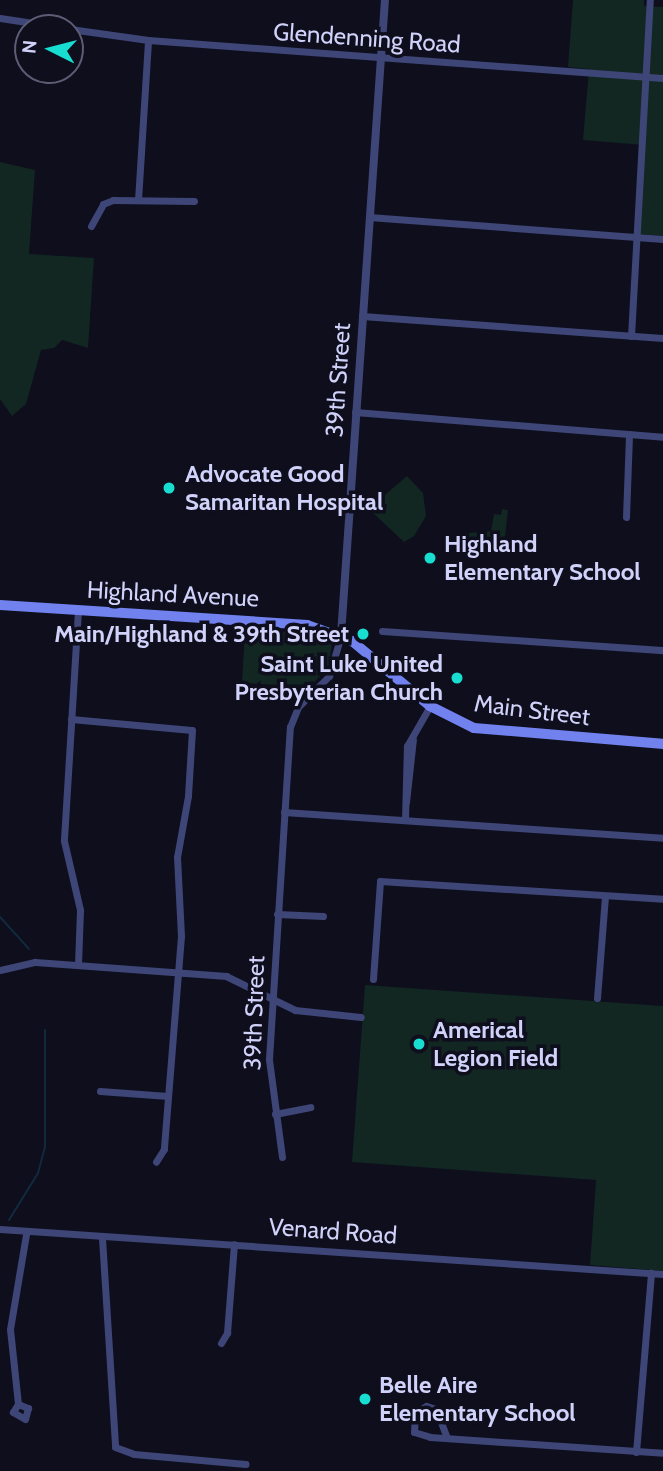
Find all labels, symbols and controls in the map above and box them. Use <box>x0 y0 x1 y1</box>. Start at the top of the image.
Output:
north arrow <box>14 14 84 84</box>
street label: Glendenning Road <box>272 17 462 59</box>
text: N <box>17 39 42 55</box>
street label: 39th Street <box>320 322 356 438</box>
place label: Advocate Good Samaritan Hospital <box>185 460 383 516</box>
marker: Advocate Good Samaritan Hospital <box>159 478 179 498</box>
place label: Highland Elementary School <box>444 530 641 586</box>
marker: Highland Elementary School <box>422 550 438 566</box>
street label: Highland Avenue <box>86 575 260 613</box>
place label: Main/Highland & 39th Street <box>54 620 349 648</box>
marker: Main/Highland & 39th Street <box>355 626 371 642</box>
place label: Saint Luke United Presbyterian Church <box>235 650 443 706</box>
marker: Saint Luke United Presbyterian Church <box>449 670 465 686</box>
street label: Main Street <box>472 689 592 731</box>
street label: 39th Street <box>238 955 270 1071</box>
place label: Americal Legion Field <box>433 1016 558 1072</box>
marker: Americal Legion Field <box>411 1036 427 1052</box>
street label: Venard Road <box>268 1212 398 1250</box>
place label: Belle Aire Elementary School <box>379 1371 576 1427</box>
marker: Belle Aire Elementary School <box>357 1391 373 1407</box>

